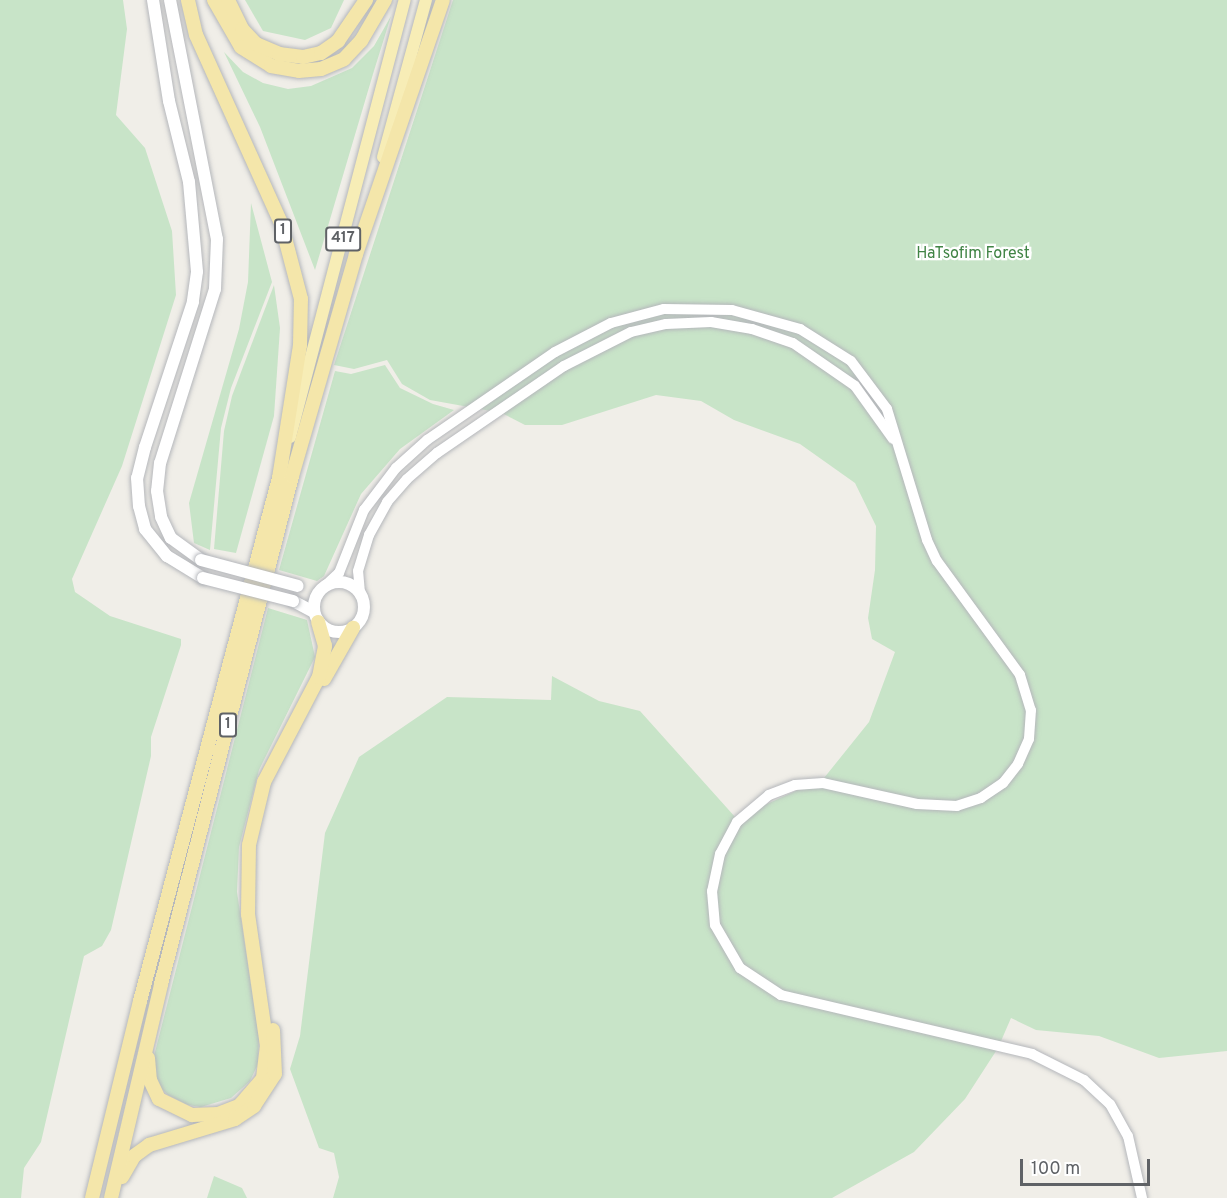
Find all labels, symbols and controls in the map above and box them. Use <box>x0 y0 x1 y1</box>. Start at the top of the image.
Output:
road number: 1 <box>274 219 292 243</box>
road number: 417 <box>325 227 361 251</box>
park label: HaTsofim Forest <box>916 244 1030 264</box>
road number: 1 <box>219 713 237 737</box>
scale bar <box>1023 1147 1154 1185</box>
text: 100 m <box>1031 1158 1080 1181</box>

